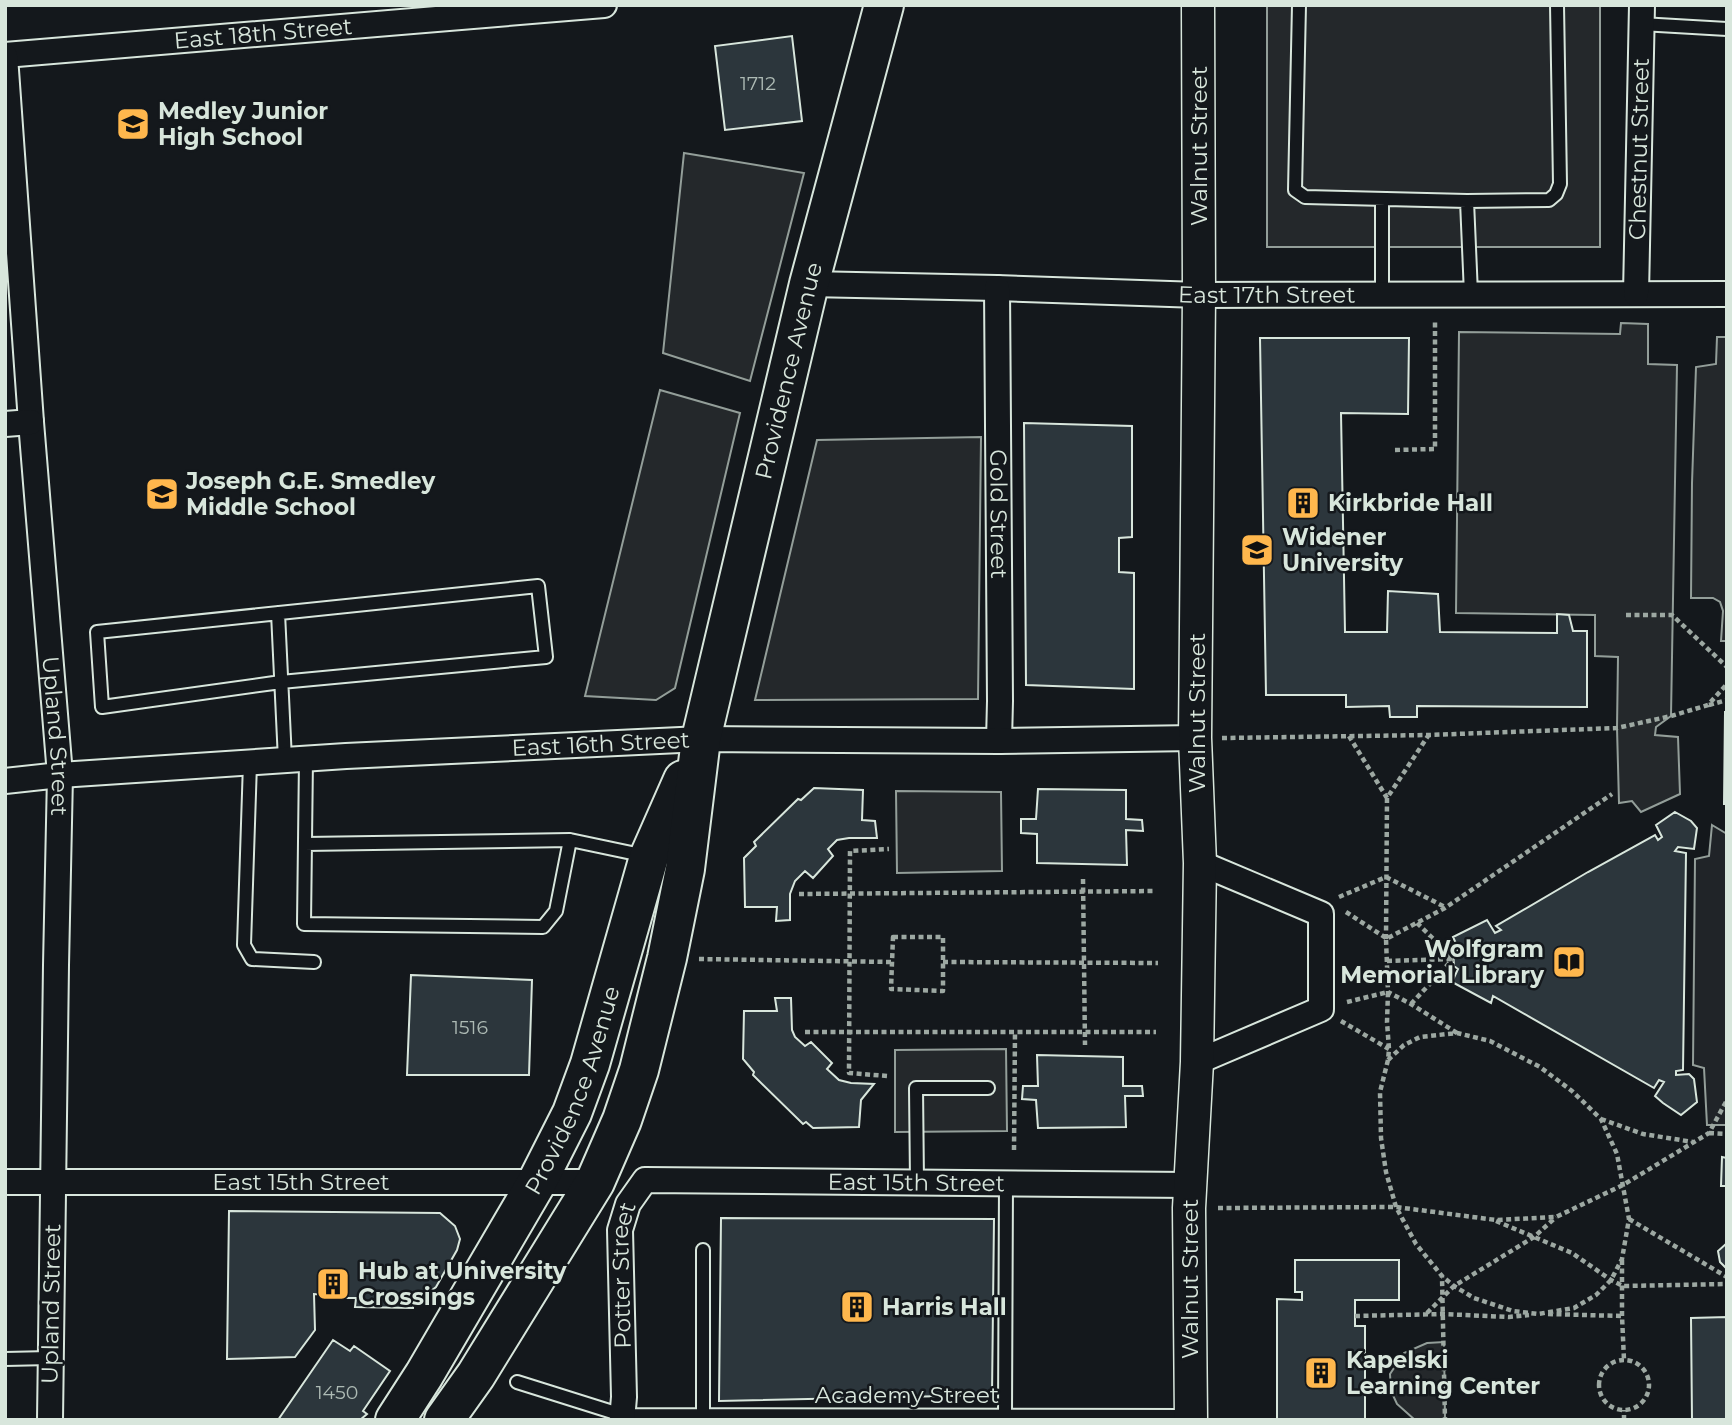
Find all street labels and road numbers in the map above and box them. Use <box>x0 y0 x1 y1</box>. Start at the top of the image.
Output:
street label: East 18th Street <box>173 12 353 55</box>
street label: Chestnut Street <box>1623 58 1655 240</box>
street label: Walnut Street <box>1185 66 1213 226</box>
street label: Providence Avenue <box>749 259 828 482</box>
street label: East 17th Street <box>1178 280 1356 309</box>
street label: Gold Street <box>984 449 1013 579</box>
street label: Walnut Street <box>1183 633 1211 793</box>
street label: Upland Street <box>36 655 74 816</box>
street label: East 16th Street <box>511 726 690 762</box>
street label: Providence Avenue <box>519 983 626 1200</box>
street label: East 15th Street <box>212 1168 390 1196</box>
street label: East 15th Street <box>827 1168 1005 1197</box>
street label: Potter Street <box>606 1199 642 1349</box>
street label: Walnut Street <box>1176 1199 1204 1359</box>
street label: Upland Street <box>36 1224 66 1384</box>
street label: Academy Street <box>815 1381 999 1409</box>

